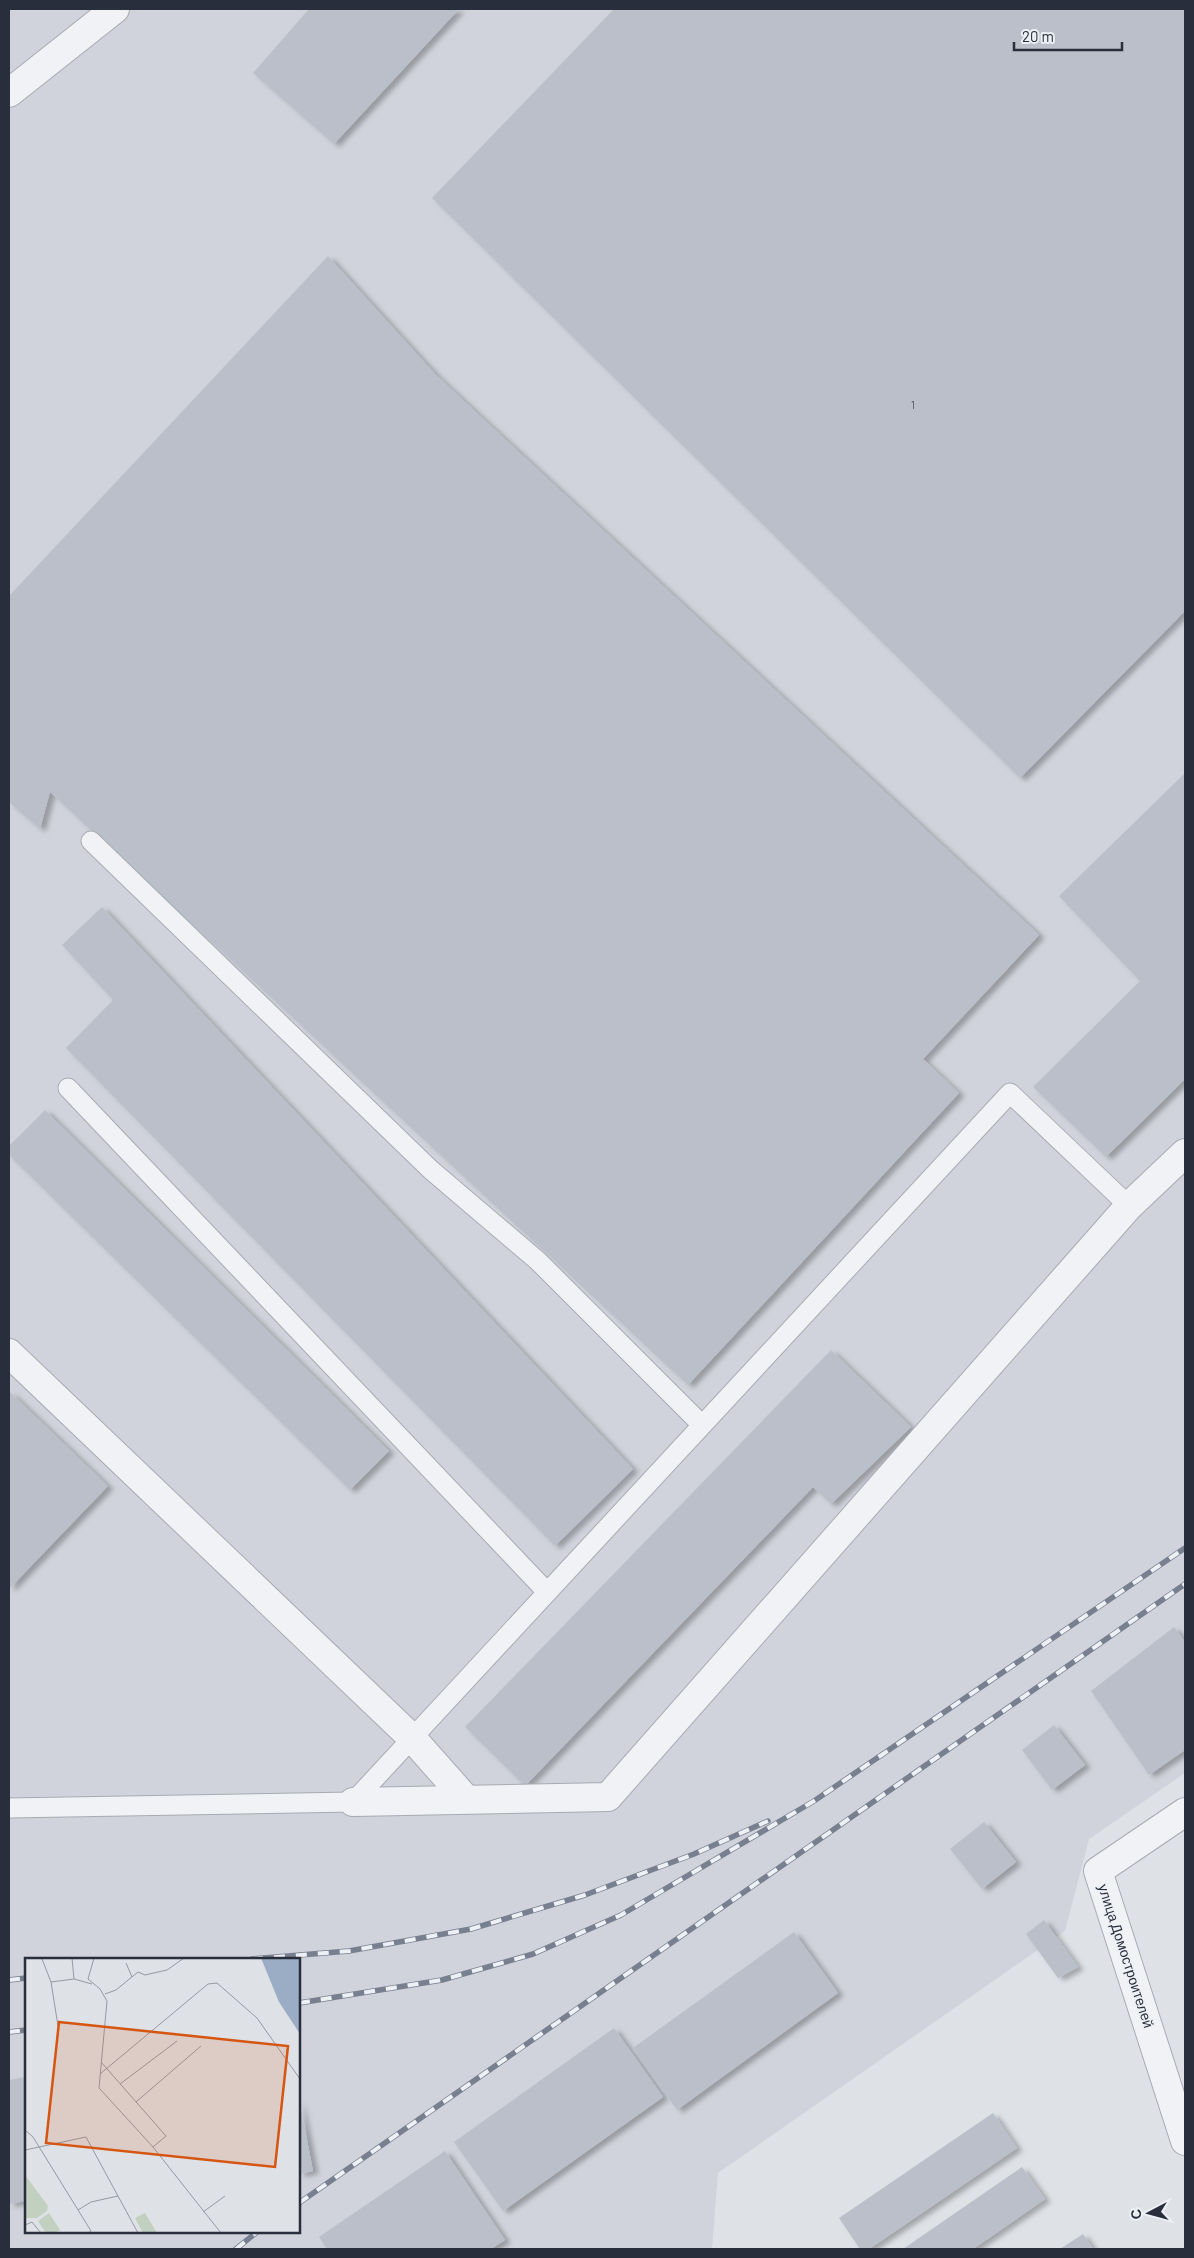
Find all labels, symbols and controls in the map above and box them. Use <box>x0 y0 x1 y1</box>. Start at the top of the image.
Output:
scale bar <box>1014 20 1122 52</box>
text: 20 m <box>1022 27 1054 45</box>
house number: 1 <box>911 398 915 411</box>
street label: улица Домостроителей <box>1095 1882 1158 2030</box>
inset map <box>25 1958 300 2233</box>
north arrow <box>1124 2188 1174 2238</box>
text: С <box>1127 2208 1145 2220</box>

